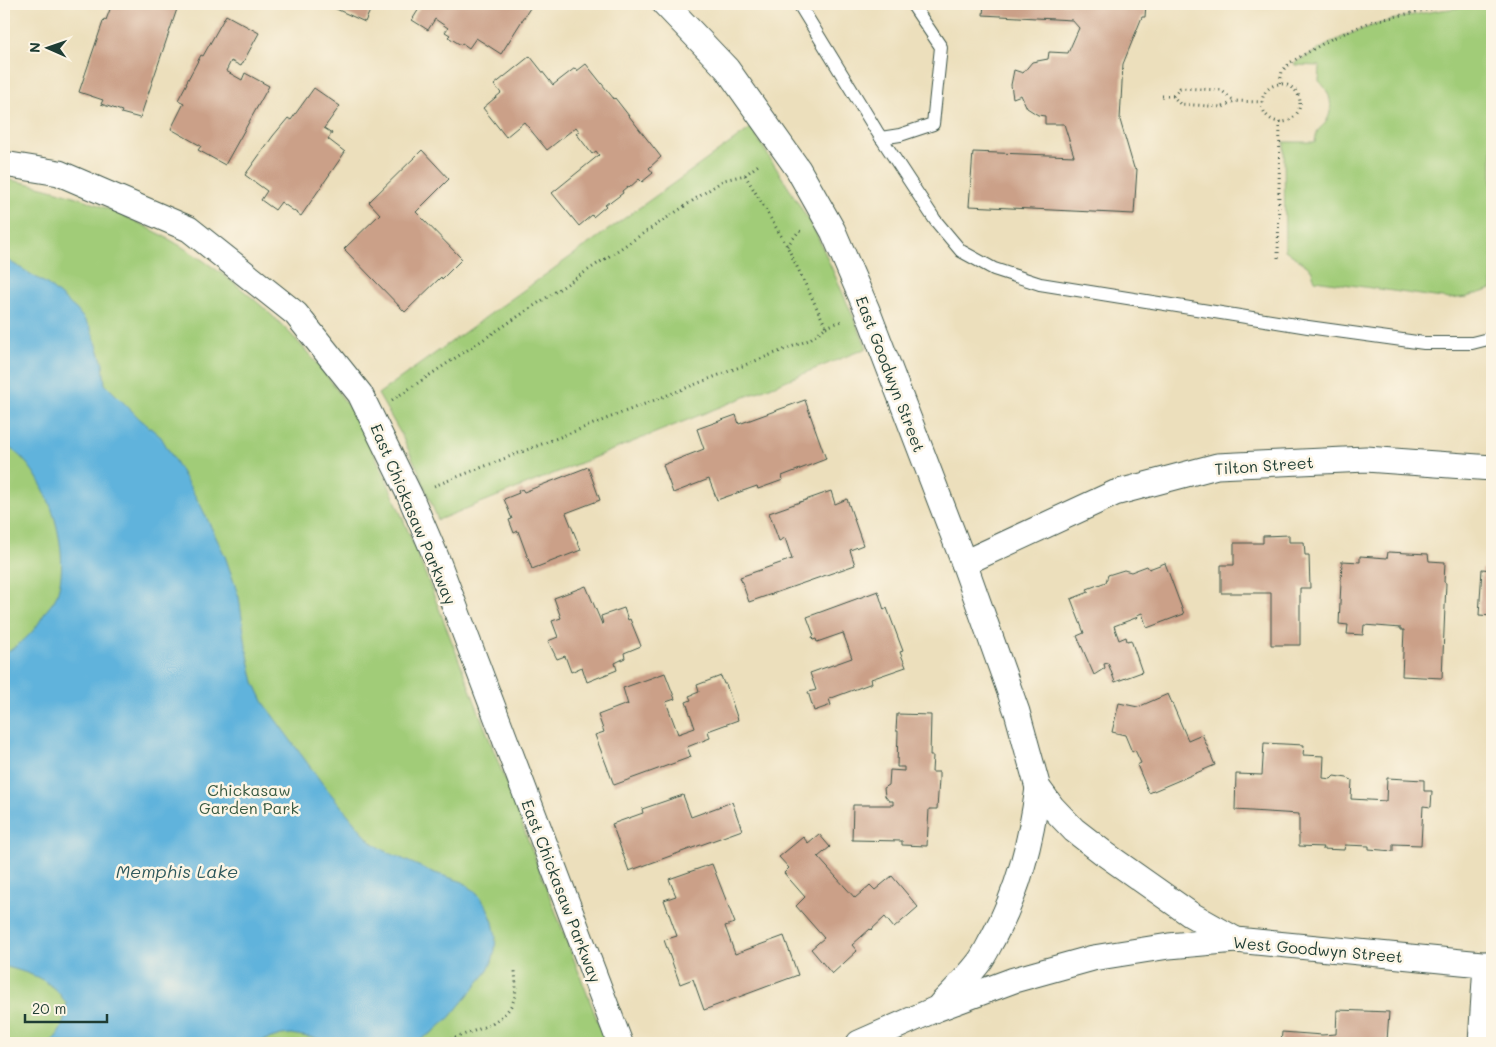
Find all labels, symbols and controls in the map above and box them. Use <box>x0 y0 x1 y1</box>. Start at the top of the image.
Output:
north arrow <box>22 22 72 72</box>
text: N <box>25 42 44 53</box>
street label: East Goodwyn Street <box>852 293 930 455</box>
street label: East Chickasaw Parkway <box>366 420 462 608</box>
street label: Tilton Street <box>1214 451 1314 479</box>
park label: Chickasaw Garden Park <box>199 779 299 818</box>
street label: East Chickasaw Parkway <box>517 796 607 986</box>
water label: Memphis Lake <box>116 859 238 883</box>
street label: West Goodwyn Street <box>1232 931 1404 967</box>
scale bar <box>25 992 108 1024</box>
text: 20 m <box>32 998 66 1018</box>

